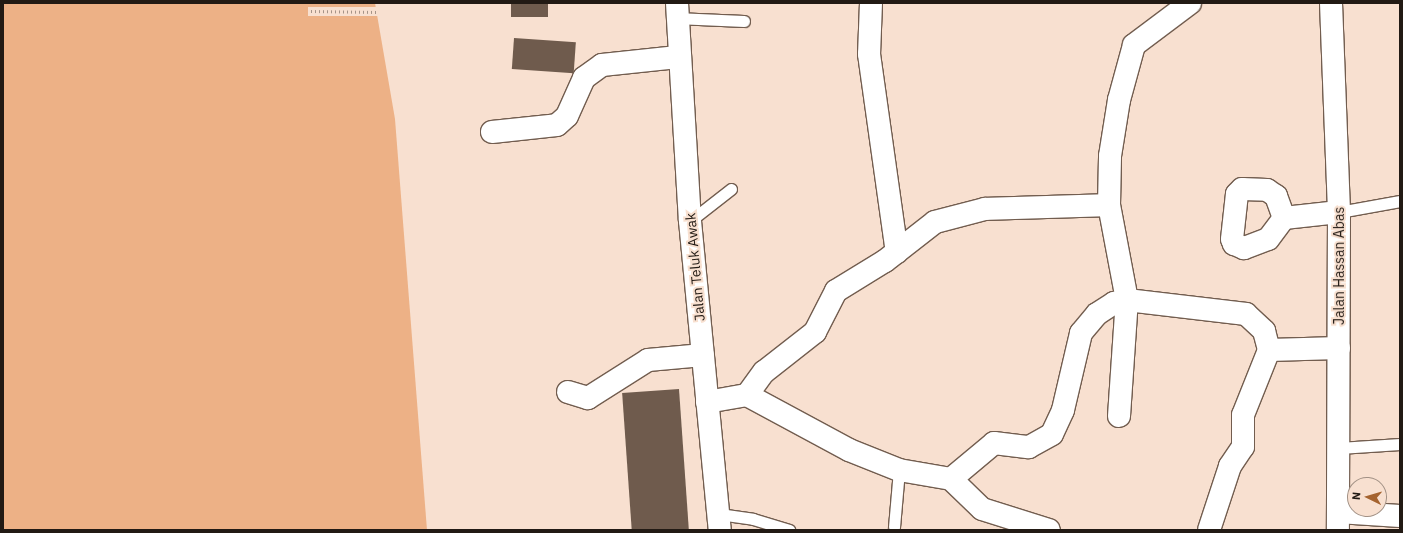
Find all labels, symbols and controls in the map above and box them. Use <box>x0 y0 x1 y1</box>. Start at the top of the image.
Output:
street label: Jalan Hassan Abas <box>1331 207 1347 325</box>
street label: Jalan Teluk Awak <box>682 212 708 322</box>
north arrow <box>1347 477 1387 517</box>
text: N <box>1349 491 1363 501</box>

